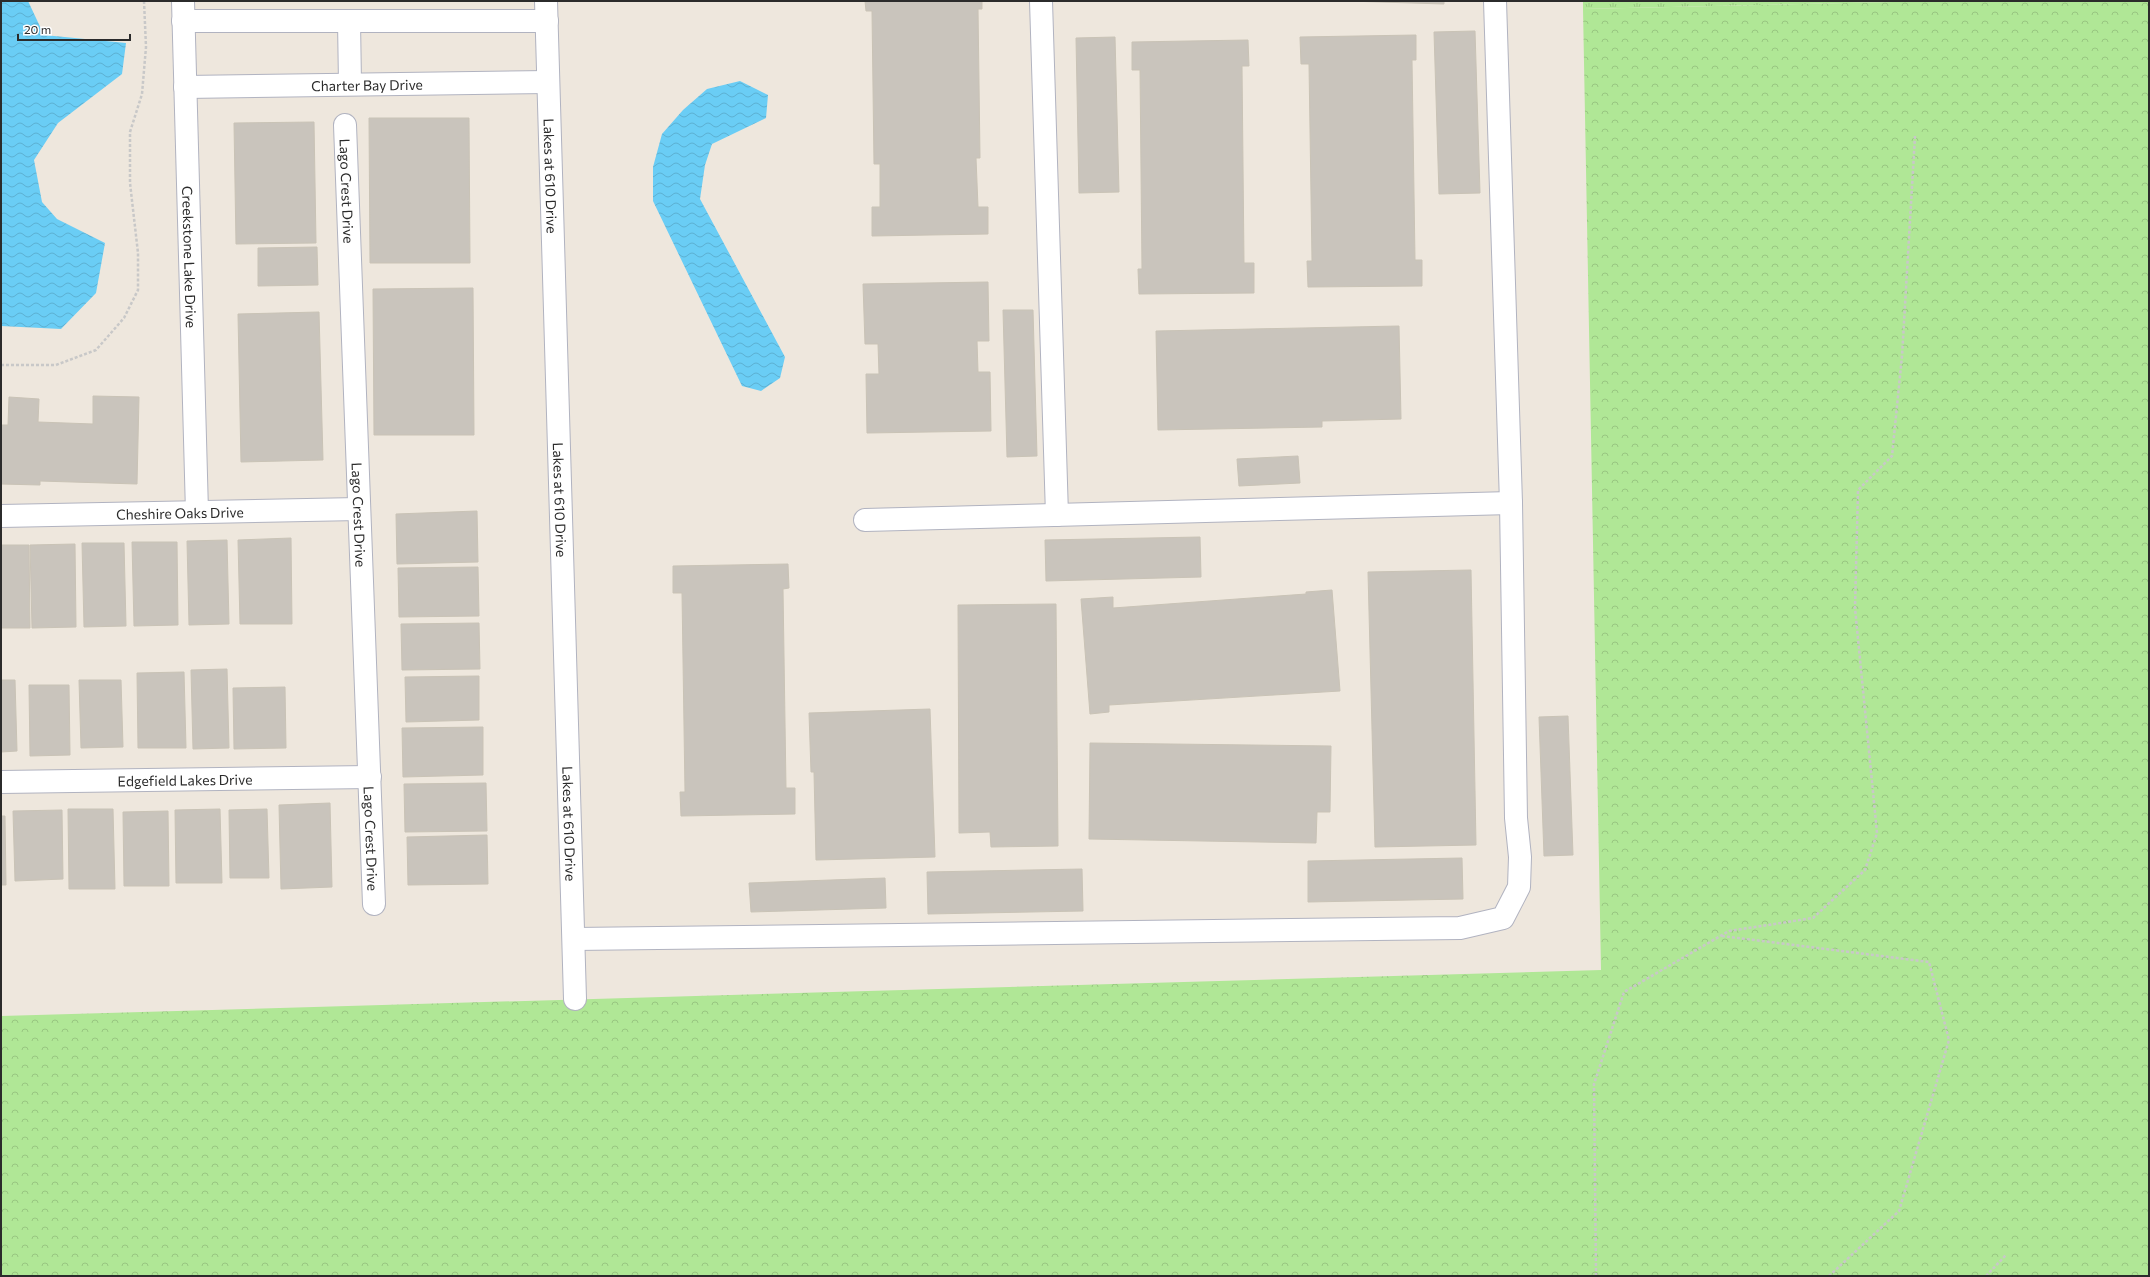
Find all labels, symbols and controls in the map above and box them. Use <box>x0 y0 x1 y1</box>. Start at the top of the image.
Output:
scale bar <box>18 16 130 42</box>
text: 20 m <box>24 22 51 36</box>
street label: Charter Bay Drive <box>311 75 423 94</box>
street label: Lakes at 610 Drive <box>541 118 561 234</box>
street label: Lago Crest Drive <box>337 138 358 244</box>
street label: Creekstone Lake Drive <box>180 186 200 328</box>
street label: Lakes at 610 Drive <box>550 442 571 558</box>
street label: Lago Crest Drive <box>349 462 370 567</box>
street label: Cheshire Oaks Drive <box>116 503 244 522</box>
street label: Lakes at 610 Drive <box>560 766 580 881</box>
street label: Edgefield Lakes Drive <box>117 770 253 789</box>
street label: Lago Crest Drive <box>361 786 382 891</box>

